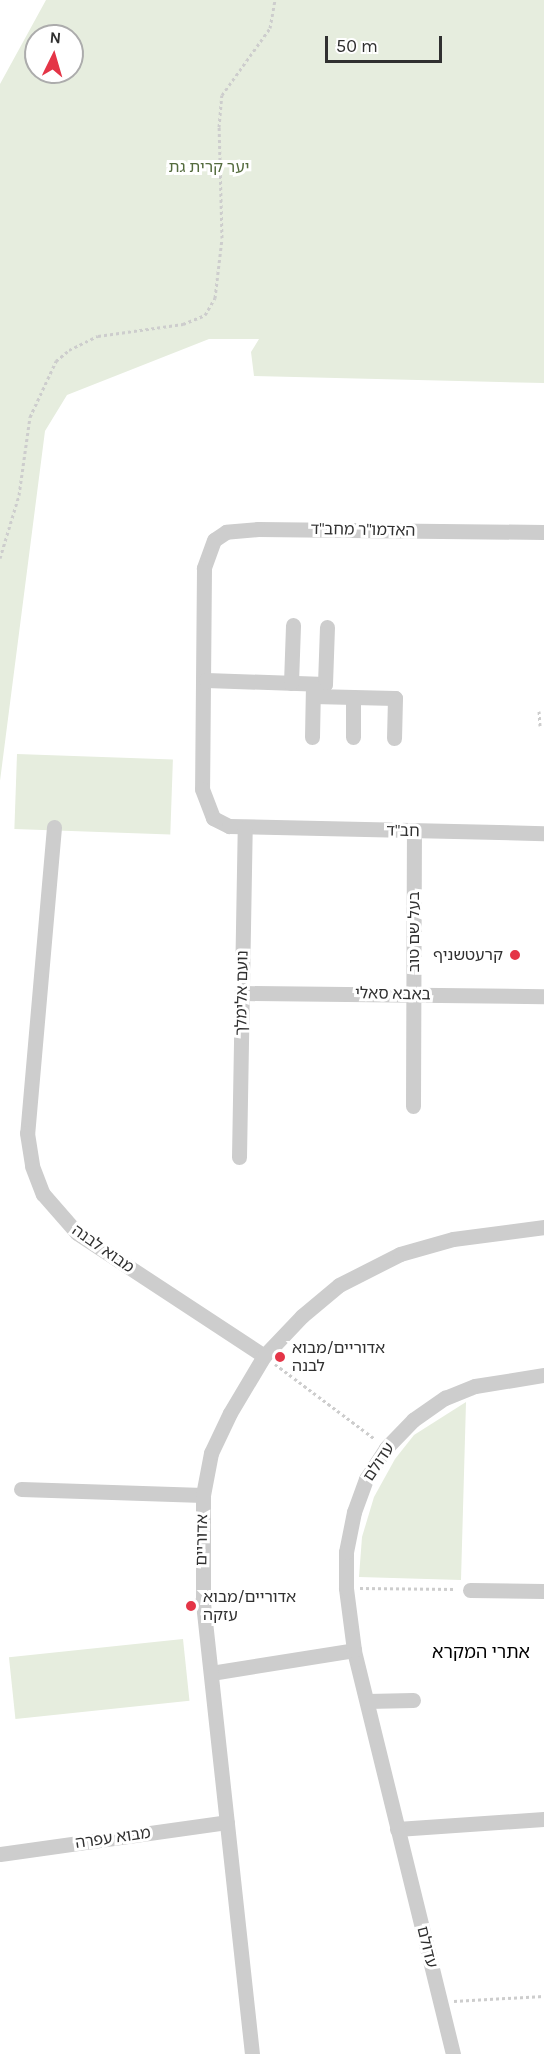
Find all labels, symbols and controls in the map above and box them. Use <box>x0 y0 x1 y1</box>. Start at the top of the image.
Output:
north arrow <box>24 24 84 84</box>
scale bar <box>328 24 445 62</box>
text: N <box>49 28 62 48</box>
text: 50 m <box>336 35 378 57</box>
park label: יער קרית גת <box>169 157 249 177</box>
street label: האדמו"ר מחב"ד <box>310 519 416 541</box>
street label: חב"ד <box>386 821 420 841</box>
street label: בעל שם טוב <box>404 891 424 973</box>
place label: קרעטשניף <box>433 945 503 965</box>
marker: קרעטשניף <box>508 948 522 962</box>
street label: נועם אלימלך <box>232 950 252 1036</box>
street label: באבא סאלי <box>355 984 431 1004</box>
street label: מבוא לבנה <box>68 1221 138 1277</box>
place label: אדוריים/מבוא לבנה <box>292 1338 385 1376</box>
marker: אדוריים/מבוא לבנה <box>273 1350 287 1364</box>
street label: עדולם <box>359 1439 399 1485</box>
street label: אדוריים <box>192 1514 212 1566</box>
place label: אדוריים/מבוא עזקה <box>203 1587 296 1625</box>
marker: אדוריים/מבוא עזקה <box>184 1599 198 1613</box>
district label: אתרי המקרא <box>432 1641 530 1663</box>
street label: מבוא עפרה <box>74 1823 152 1853</box>
street label: עדולם <box>413 1924 441 1970</box>

